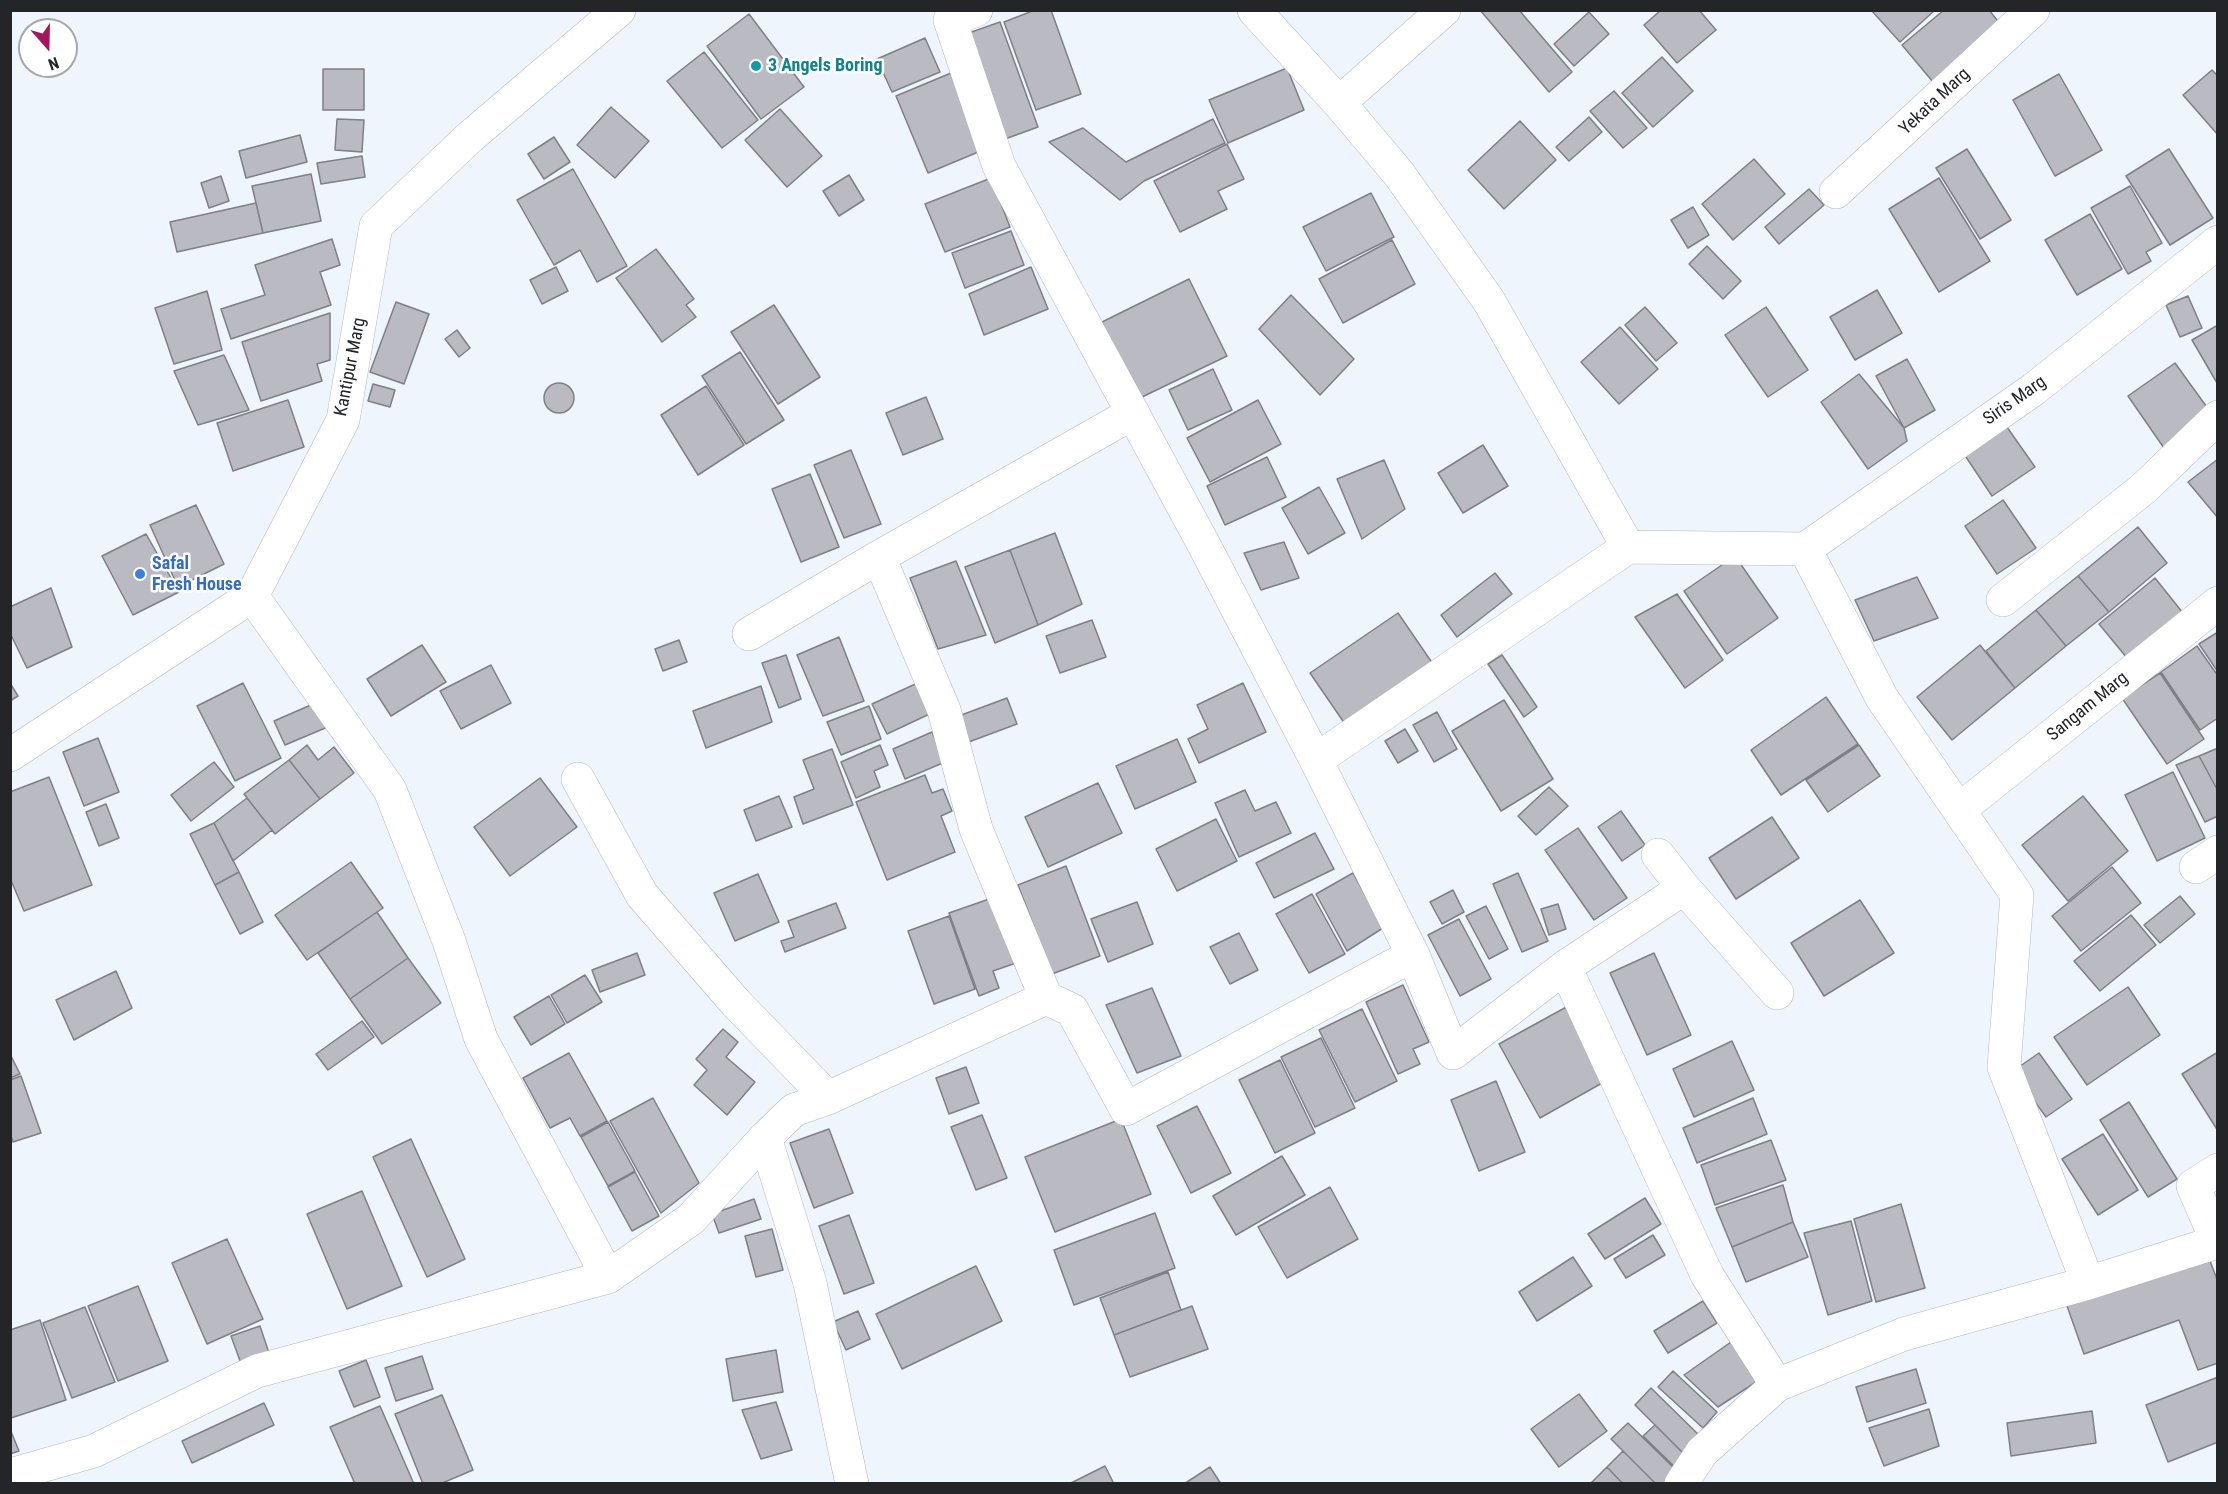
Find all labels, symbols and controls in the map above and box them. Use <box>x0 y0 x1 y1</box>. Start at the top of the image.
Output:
north arrow <box>18 18 78 78</box>
text: N <box>46 53 62 74</box>
place label: 3 Angels Boring <box>768 55 882 77</box>
marker: 3 Angels Boring <box>749 59 763 73</box>
street label: Yekata Marg <box>1895 64 1975 140</box>
street label: Kantipur Marg <box>331 316 371 418</box>
street label: Siris Marg <box>1979 372 2051 430</box>
place label: Safal Fresh House <box>152 553 242 596</box>
marker: Safal Fresh House <box>133 567 147 581</box>
street label: Sangam Marg <box>2043 668 2133 746</box>

